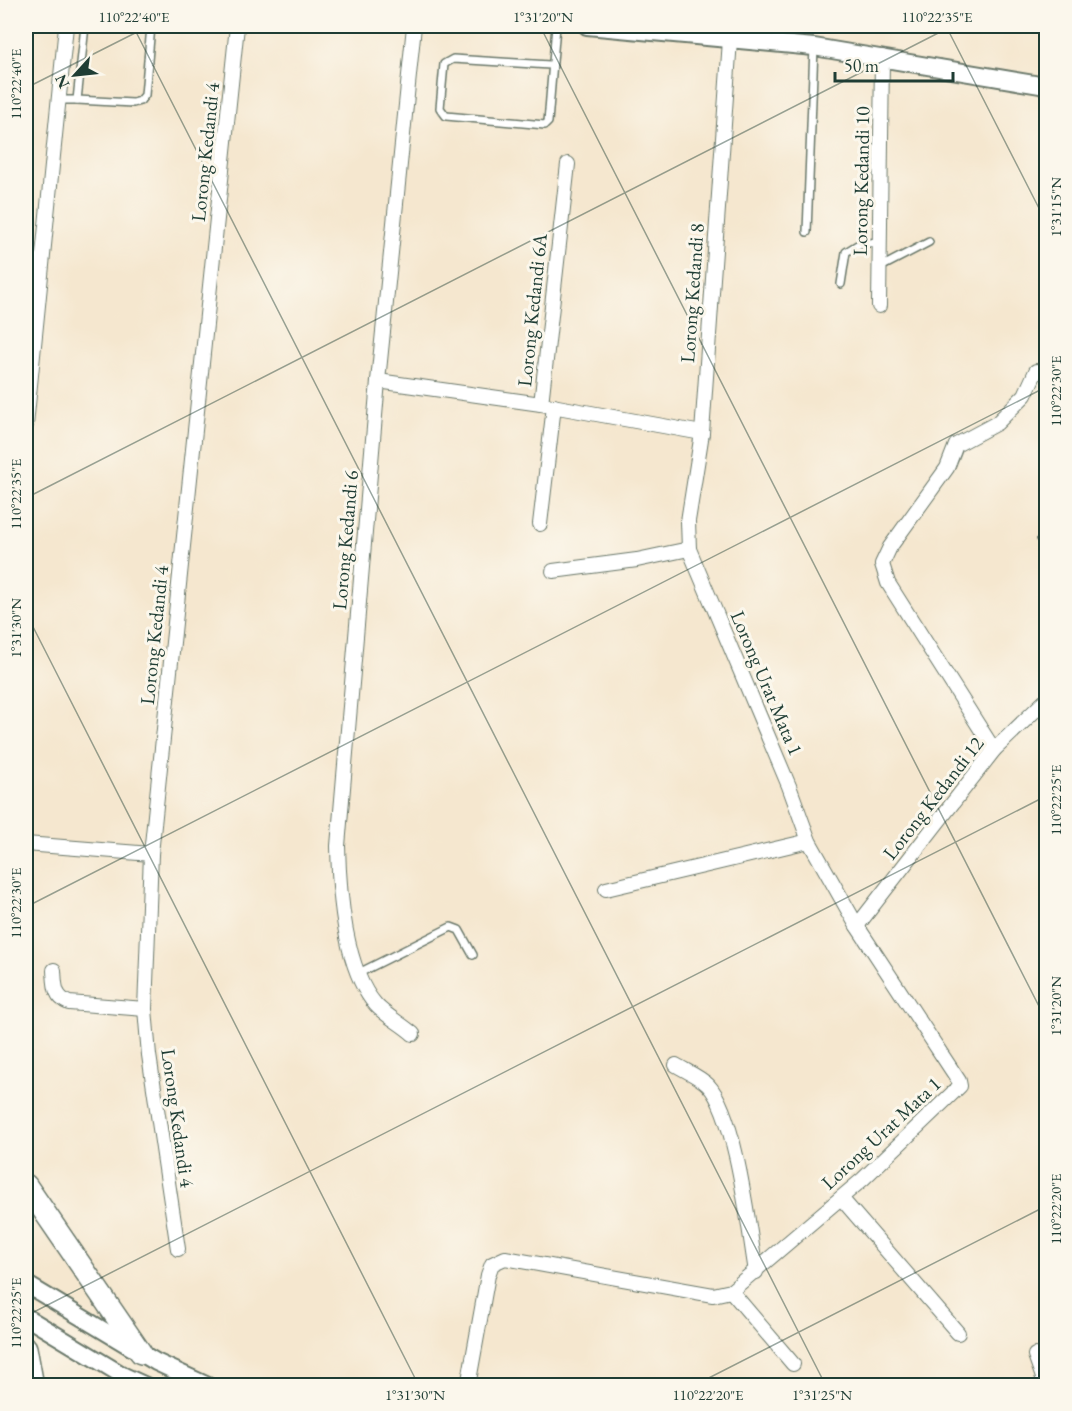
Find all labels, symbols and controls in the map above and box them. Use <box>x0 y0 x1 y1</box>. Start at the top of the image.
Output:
text: 110°22'40"E <box>98 7 170 26</box>
text: 1°31'20"N <box>513 7 573 26</box>
text: 110°22'35"E <box>901 7 973 26</box>
north arrow <box>45 45 105 105</box>
scale bar <box>835 45 954 83</box>
text: 110°22'40"E <box>6 48 25 120</box>
text: 50 m <box>844 54 879 77</box>
text: N <box>50 71 74 92</box>
street label: Lorong Kedandi 4 <box>185 81 225 223</box>
street label: Lorong Kedandi 10 <box>847 106 875 256</box>
text: 1°31'15"N <box>1046 177 1065 237</box>
street label: Lorong Kedandi 8 <box>674 222 710 364</box>
street label: Lorong Kedandi 6A <box>511 232 553 388</box>
text: 110°22'30"E <box>1046 355 1065 427</box>
text: 110°22'35"E <box>6 458 25 530</box>
street label: Lorong Kedandi 6 <box>326 469 364 611</box>
street label: Lorong Kedandi 4 <box>134 564 174 706</box>
text: 1°31'30"N <box>6 598 25 658</box>
street label: Lorong Urat Mata 1 <box>725 607 809 759</box>
street label: Lorong Kedandi 12 <box>877 731 990 865</box>
text: 110°22'25"E <box>1046 764 1065 836</box>
text: 110°22'30"E <box>6 867 25 939</box>
text: 1°31'20"N <box>1046 976 1065 1036</box>
street label: Lorong Kedandi 4 <box>155 1047 201 1189</box>
street label: Lorong Urat Mata 1 <box>816 1071 946 1195</box>
text: 110°22'20"E <box>1046 1173 1065 1245</box>
text: 110°22'25"E <box>6 1277 25 1349</box>
text: 1°31'30"N <box>385 1385 445 1404</box>
text: 110°22'20"E <box>672 1385 744 1404</box>
text: 1°31'25"N <box>792 1385 852 1404</box>

